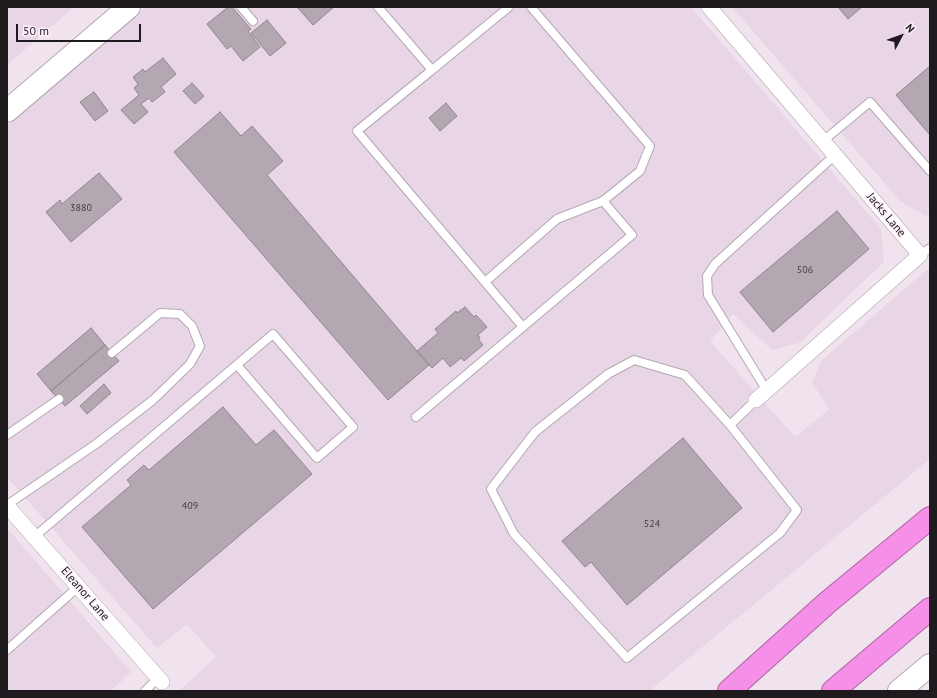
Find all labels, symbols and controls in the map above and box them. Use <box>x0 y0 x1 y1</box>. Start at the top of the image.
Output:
scale bar <box>18 16 143 42</box>
north arrow <box>881 16 921 56</box>
text: N <box>902 21 918 35</box>
text: 50 m <box>23 23 49 38</box>
street label: Jacks Lane <box>863 190 909 240</box>
house number: 3880 <box>70 202 92 214</box>
house number: 506 <box>797 264 813 276</box>
house number: 409 <box>182 500 198 512</box>
house number: 524 <box>644 518 660 530</box>
street label: Eleanor Lane <box>58 564 112 624</box>

